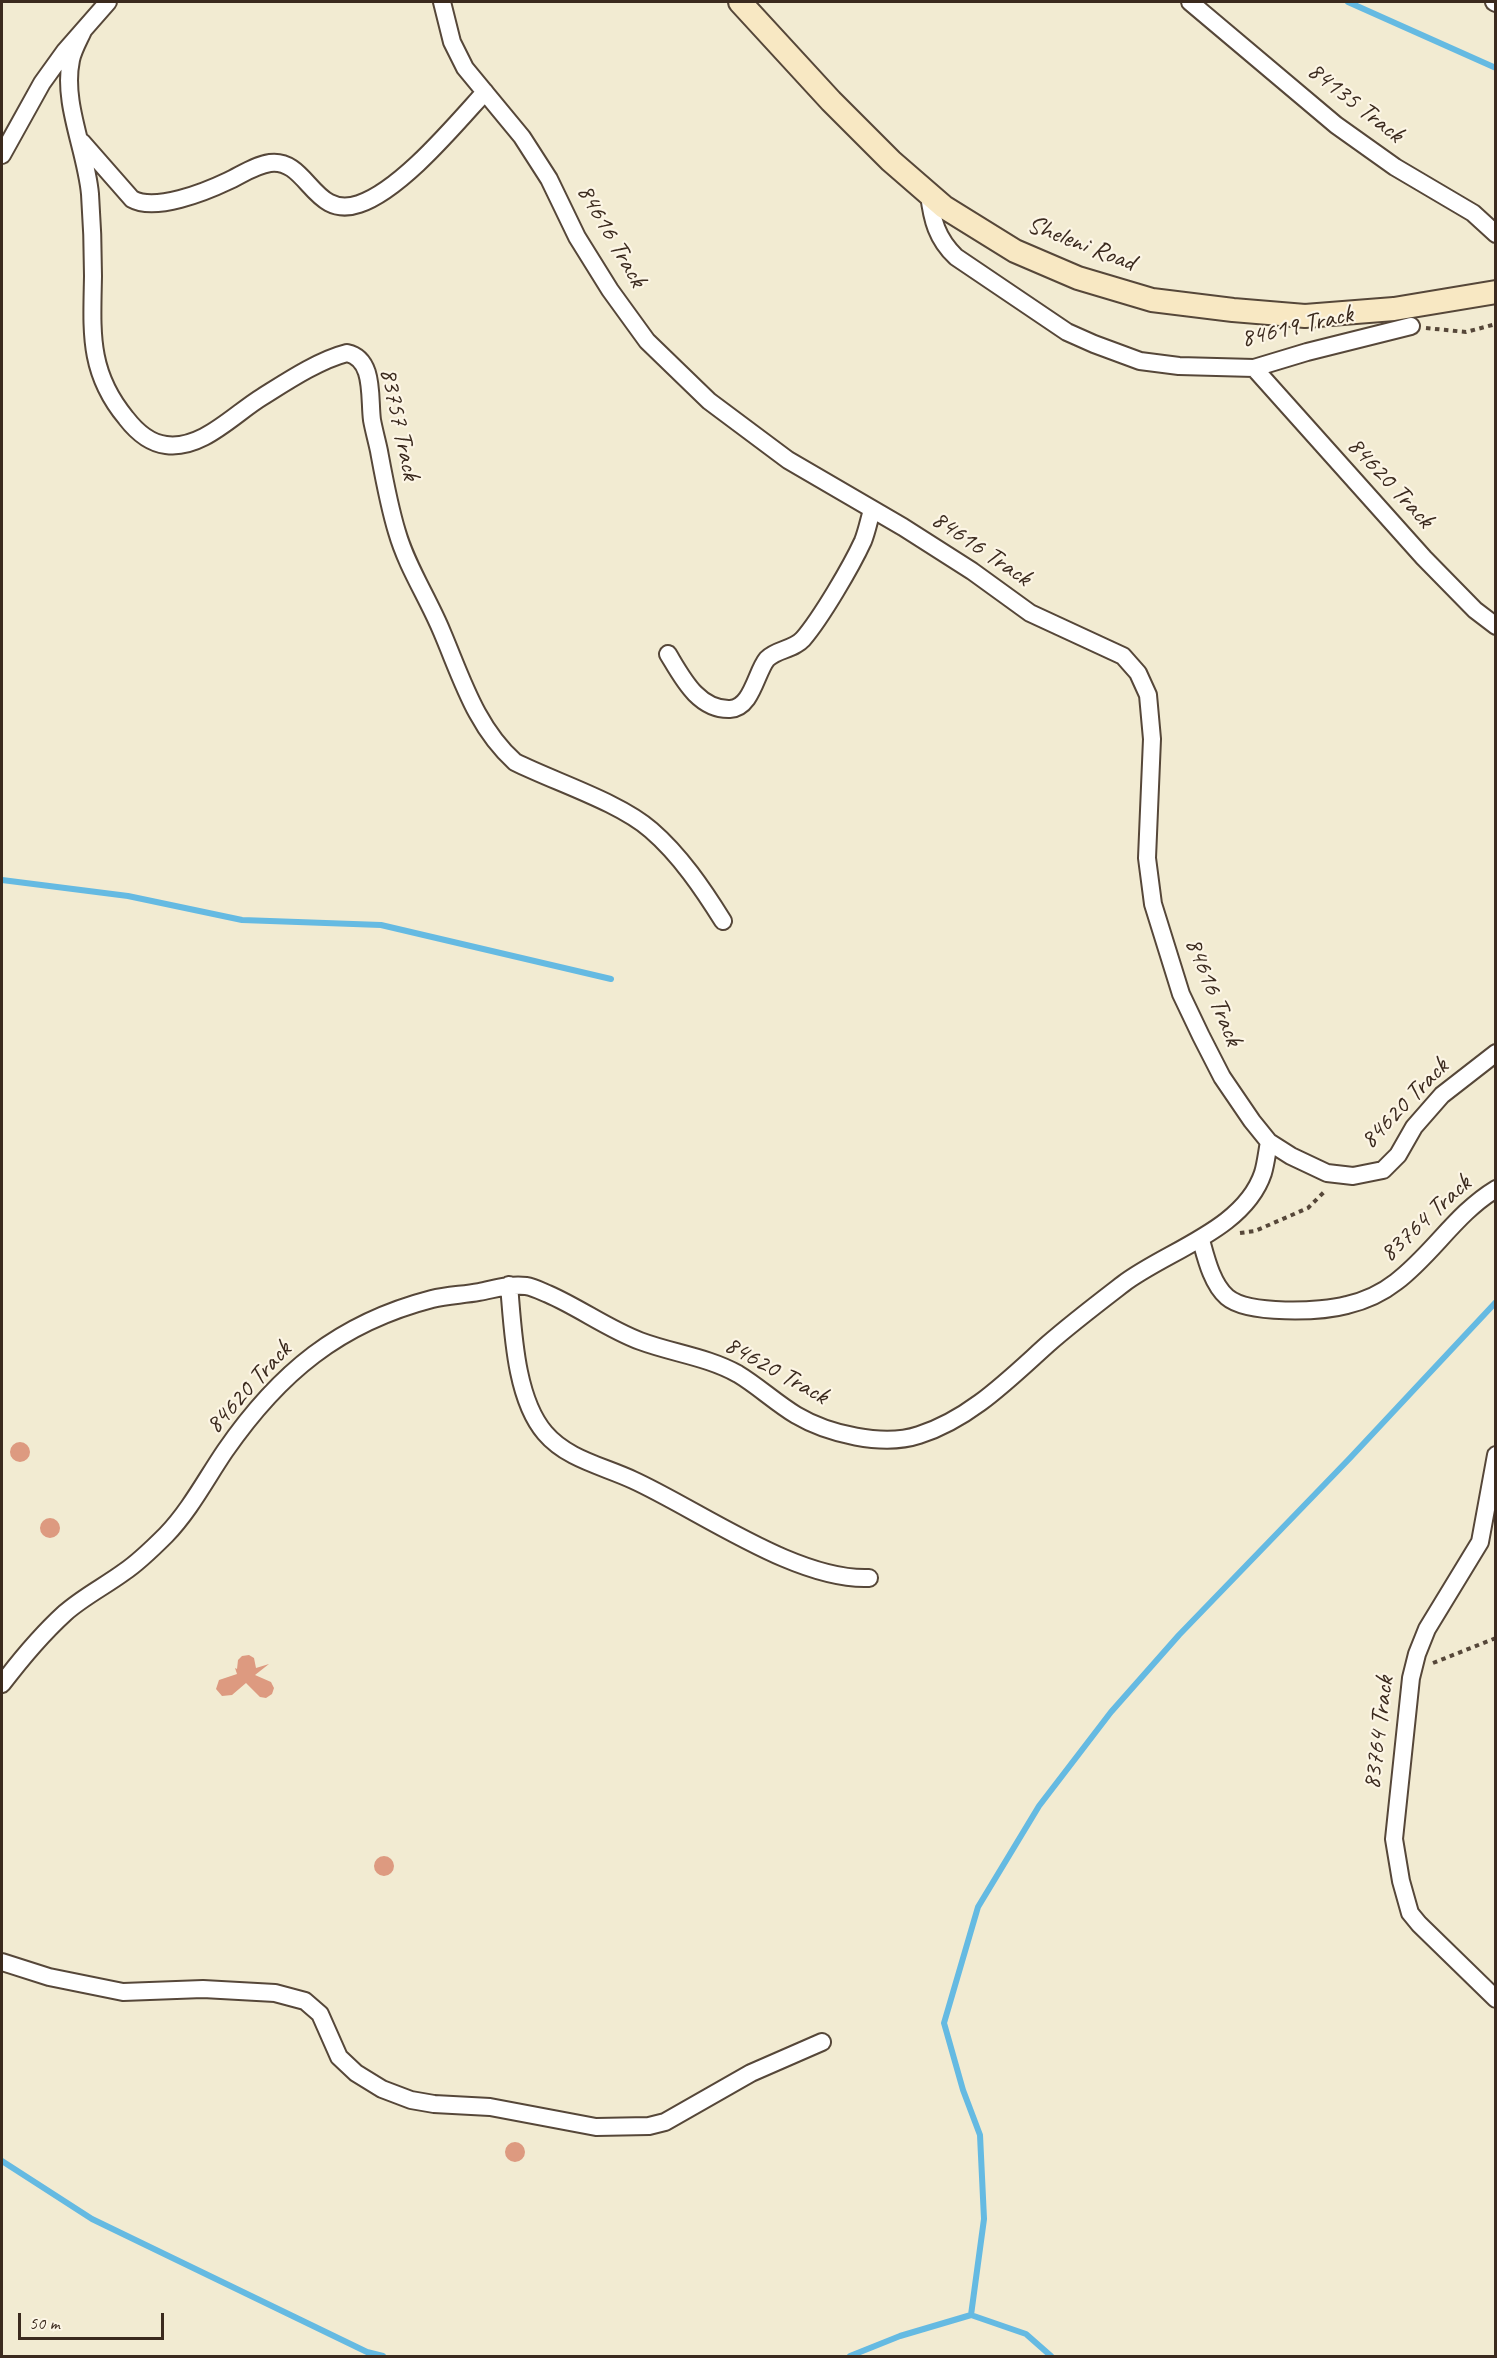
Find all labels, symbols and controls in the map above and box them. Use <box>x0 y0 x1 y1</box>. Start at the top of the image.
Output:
street label: 84135 Track <box>1301 56 1409 150</box>
street label: 84616 Track <box>569 179 653 293</box>
street label: Sheleni Road <box>1023 209 1139 279</box>
street label: 84619 Track <box>1238 299 1356 355</box>
street label: 83757 Track <box>372 365 426 483</box>
street label: 84620 Track <box>1340 431 1440 535</box>
street label: 84616 Track <box>925 504 1037 594</box>
street label: 84616 Track <box>1177 933 1249 1051</box>
street label: 84620 Track <box>1354 1052 1456 1156</box>
street label: 83764 Track <box>1374 1169 1478 1269</box>
street label: 84620 Track <box>719 1330 833 1412</box>
street label: 84620 Track <box>199 1335 299 1441</box>
street label: 83764 Track <box>1357 1675 1401 1791</box>
scale bar <box>21 2301 166 2339</box>
text: 50 m <box>29 2312 60 2334</box>

